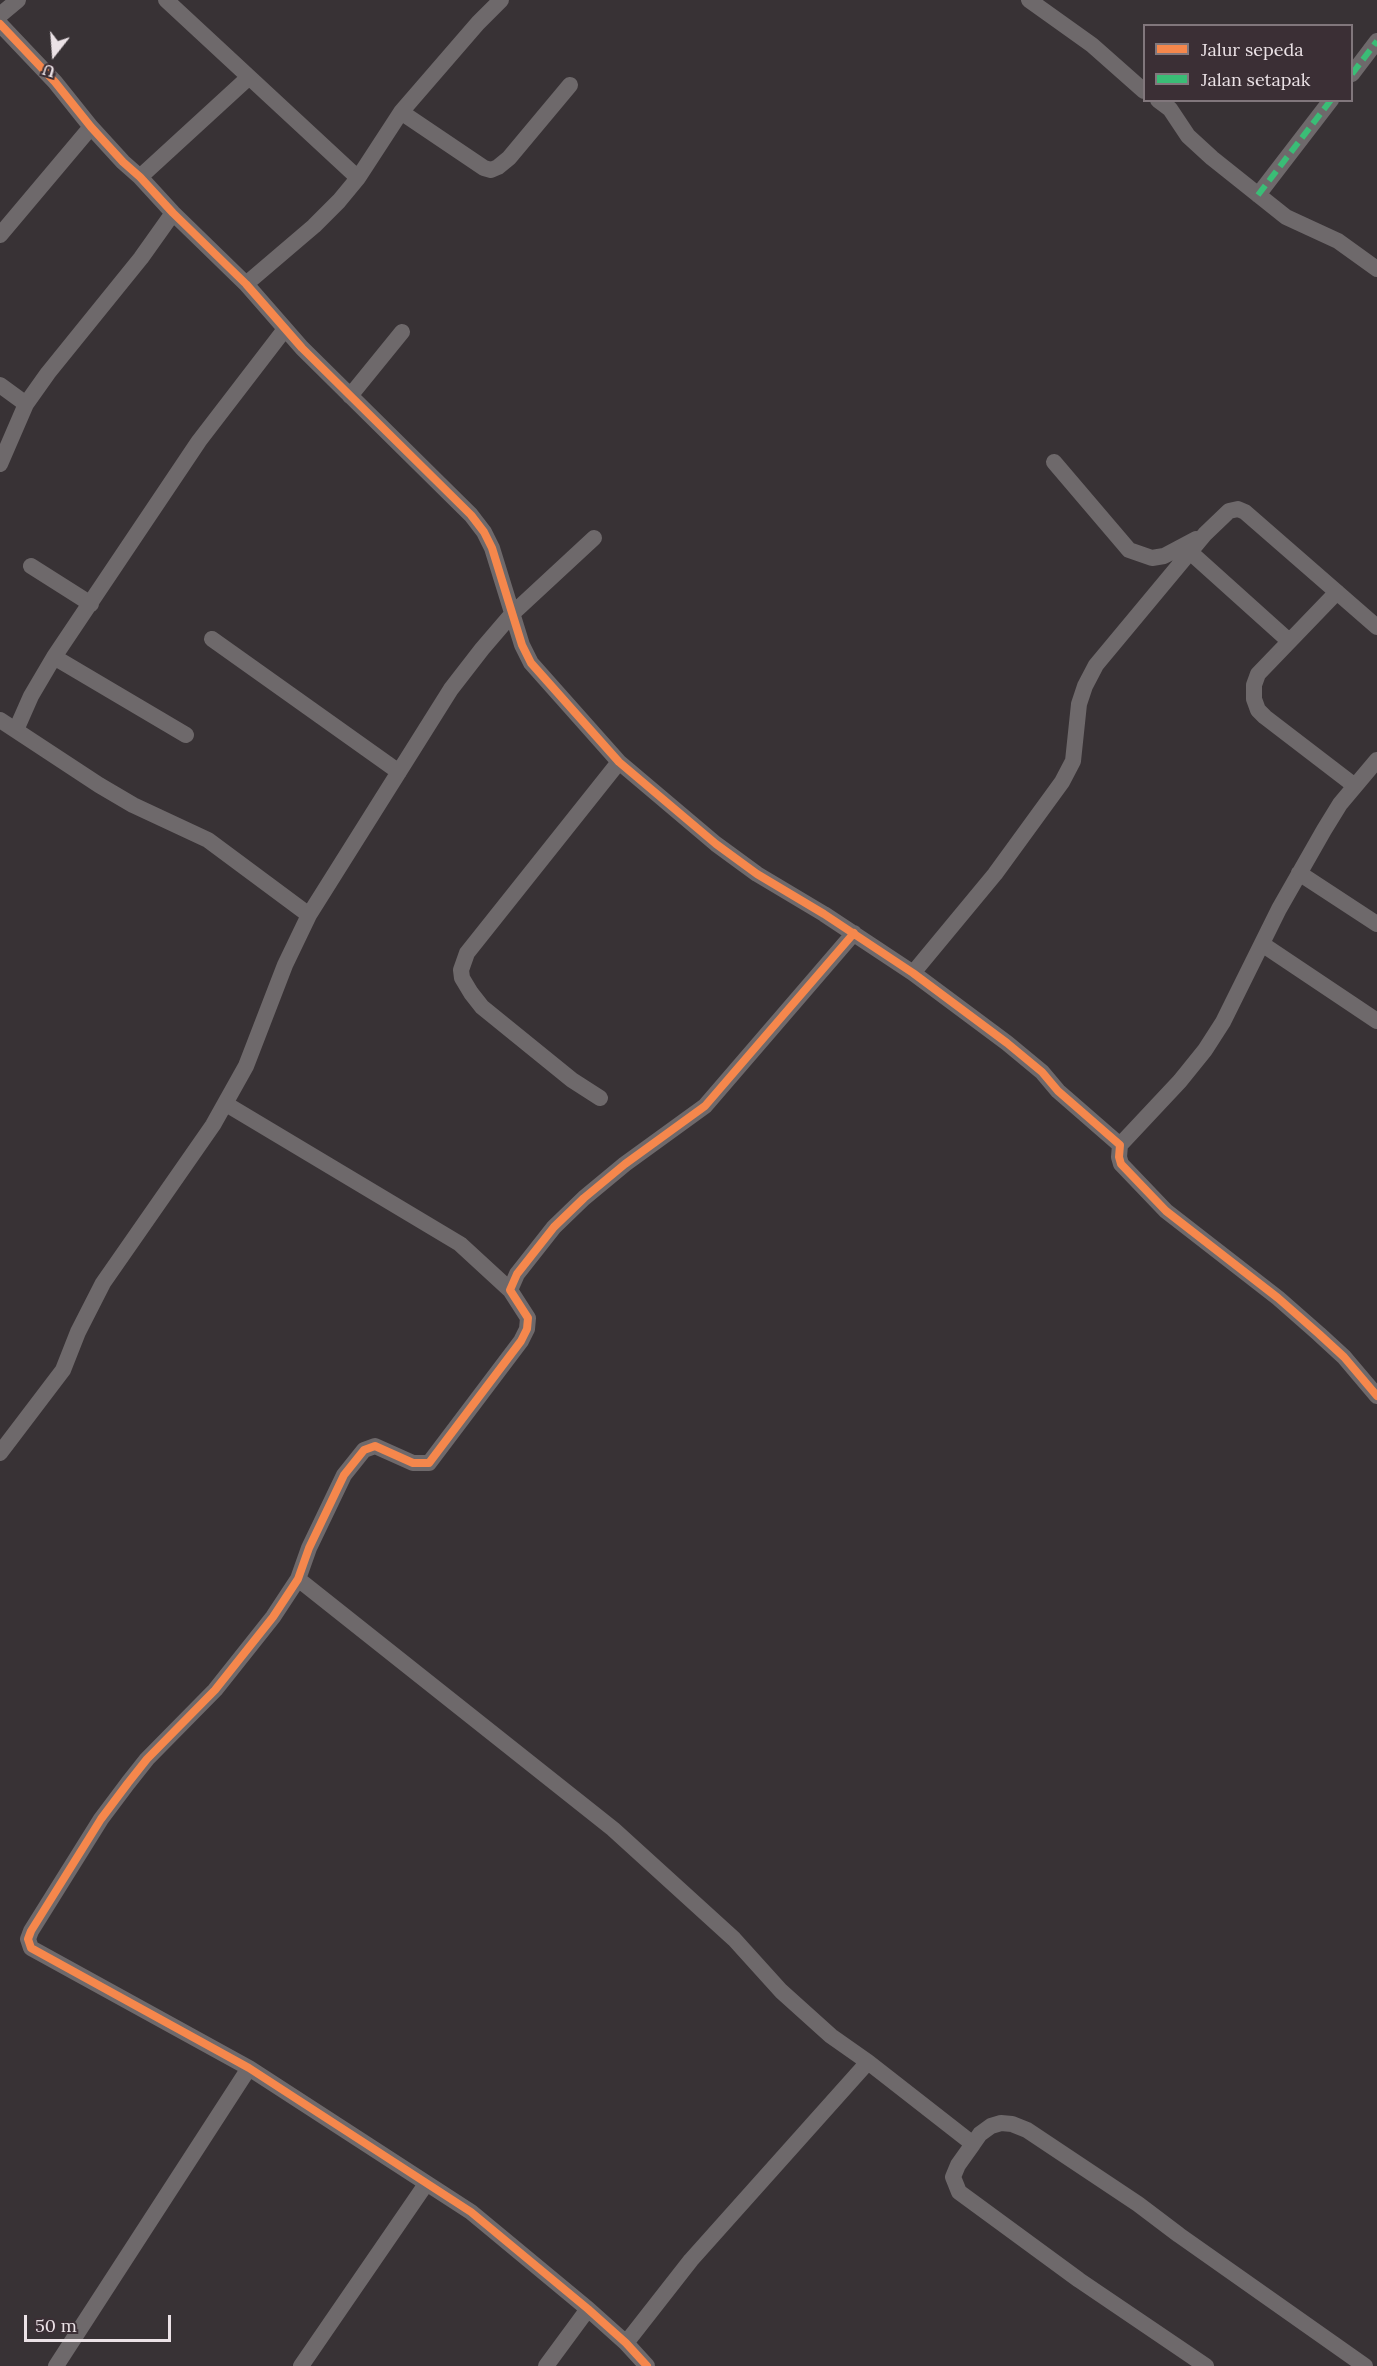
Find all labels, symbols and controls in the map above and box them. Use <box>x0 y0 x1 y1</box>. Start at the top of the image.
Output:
north arrow <box>24 24 84 84</box>
legend <box>1143 24 1353 102</box>
text: Jalur sepeda <box>1201 38 1303 61</box>
text: U <box>40 60 57 83</box>
text: Jalan setapak <box>1201 68 1311 91</box>
scale bar <box>27 2303 174 2341</box>
text: 50 m <box>35 2314 77 2337</box>

